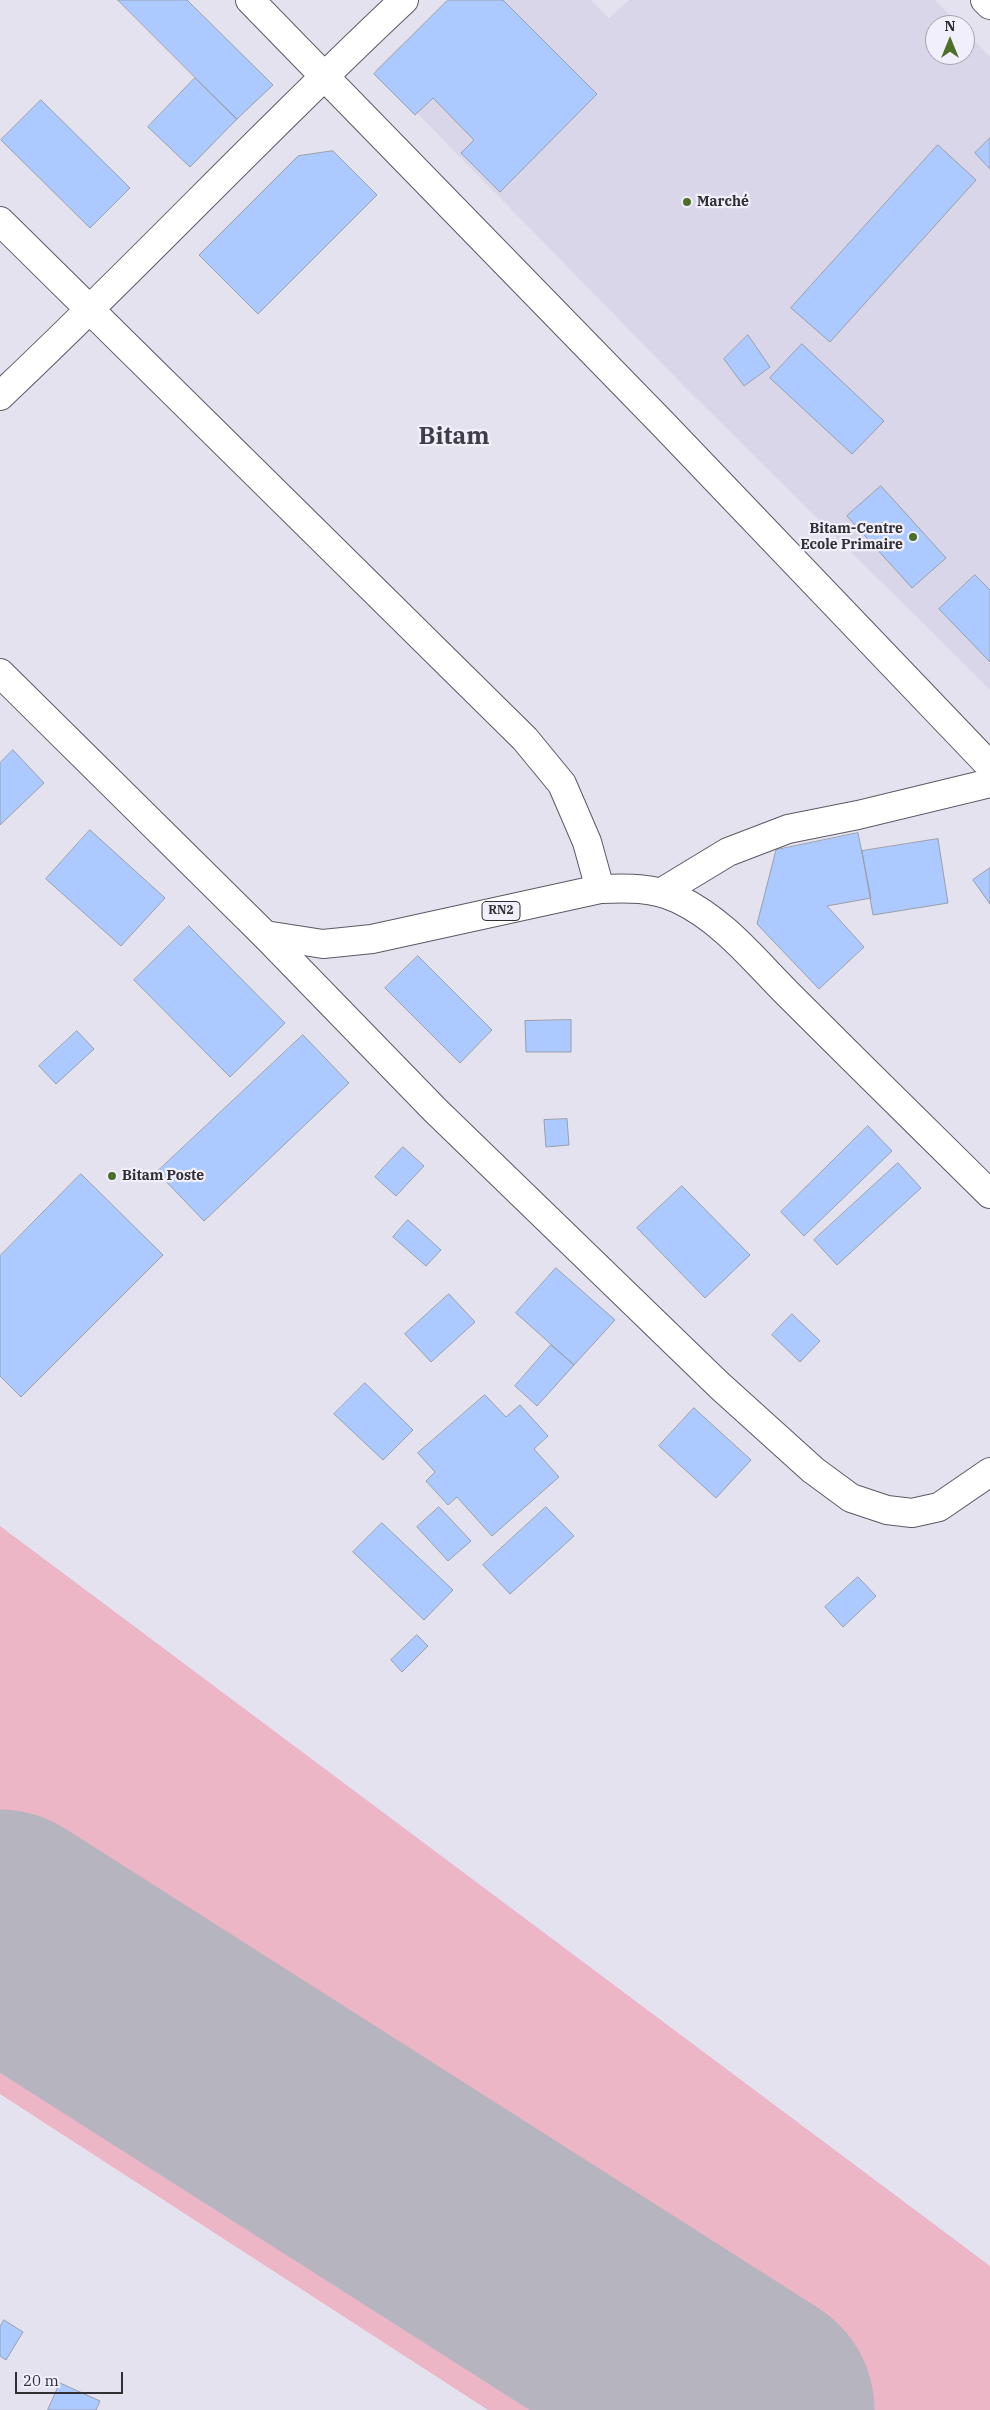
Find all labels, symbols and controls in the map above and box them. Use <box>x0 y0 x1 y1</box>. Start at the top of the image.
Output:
north arrow <box>925 15 975 65</box>
text: N <box>944 17 956 35</box>
place label: Marché <box>697 194 749 210</box>
marker: Marché <box>681 196 693 208</box>
district label: Bitam <box>419 423 489 451</box>
place label: Bitam-Centre Ecole Primaire <box>801 521 903 554</box>
marker: Bitam-Centre Ecole Primaire <box>907 531 919 543</box>
road number: RN2 <box>482 901 520 920</box>
place label: Bitam Poste <box>122 1168 204 1184</box>
marker: Bitam Poste <box>106 1170 118 1182</box>
scale bar <box>18 2362 125 2394</box>
text: 20 m <box>23 2371 59 2390</box>

